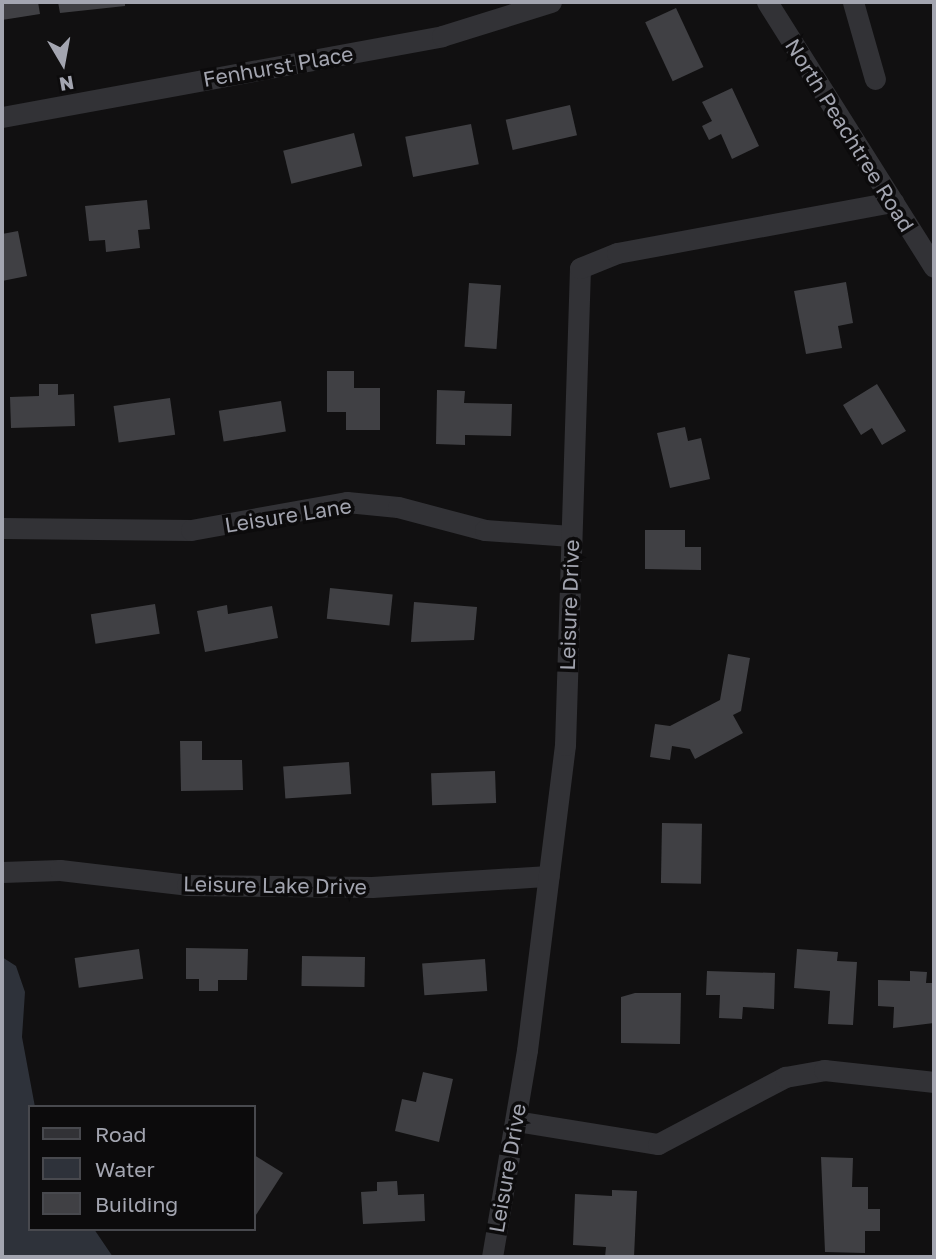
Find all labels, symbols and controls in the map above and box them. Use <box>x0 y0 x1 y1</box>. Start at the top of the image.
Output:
north arrow <box>28 28 98 98</box>
street label: North Peachtree Road <box>780 34 920 236</box>
street label: Fenhurst Place <box>201 40 355 92</box>
text: N <box>58 72 76 97</box>
street label: Leisure Lane <box>223 493 353 537</box>
street label: Leisure Drive <box>554 539 584 671</box>
street label: Leisure Lake Drive <box>183 871 367 899</box>
street label: Leisure Drive <box>483 1101 531 1235</box>
legend <box>28 1105 256 1231</box>
text: Road <box>95 1121 146 1147</box>
text: Water <box>95 1156 155 1182</box>
text: Building <box>95 1191 178 1217</box>

